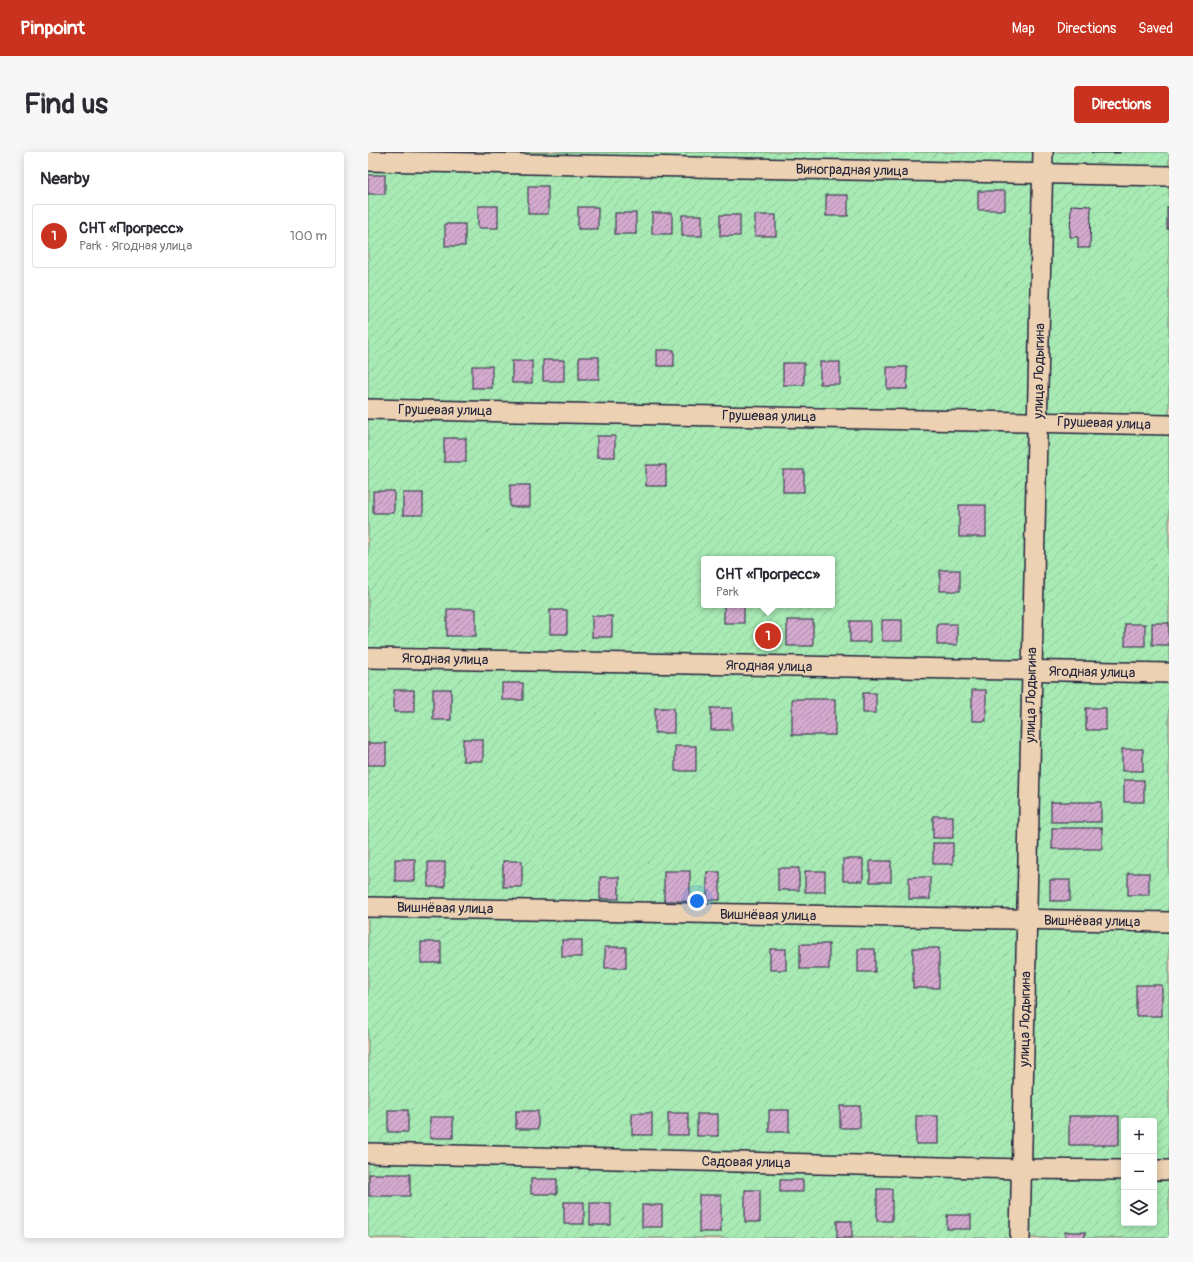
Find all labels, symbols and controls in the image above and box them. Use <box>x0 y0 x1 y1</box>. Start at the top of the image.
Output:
text: Pinpoint <box>20 16 85 40</box>
text: Map <box>1012 20 1035 37</box>
text: Directions <box>1057 20 1116 37</box>
text: Saved <box>1138 20 1173 37</box>
button: Directions <box>1074 86 1169 123</box>
text: Find us <box>24 87 108 122</box>
street label: Виноградная улица <box>795 161 909 179</box>
text: Nearby <box>40 168 89 189</box>
text: СНТ «Прогресс» <box>79 219 183 238</box>
text: 1 <box>51 228 57 244</box>
text: 100 m <box>290 228 327 244</box>
text: Park · Ягодная улица <box>79 238 192 254</box>
street label: улица Лодыгина <box>1030 323 1048 420</box>
street label: Грушевая улица <box>398 401 492 419</box>
street label: Грушевая улица <box>722 407 816 425</box>
street label: Грушевая улица <box>1057 413 1151 433</box>
popup <box>701 556 835 608</box>
text: СНТ «Прогресс» <box>716 565 820 584</box>
text: Park <box>716 584 739 600</box>
pin: 1 <box>755 621 781 651</box>
street label: улица Лодыгина <box>1022 647 1040 744</box>
street label: Ягодная улица <box>401 650 489 668</box>
street label: Ягодная улица <box>725 657 813 675</box>
street label: Ягодная улица <box>1048 663 1136 681</box>
your location <box>687 891 707 911</box>
street label: Вишнёвая улица <box>397 899 493 917</box>
street label: Вишнёвая улица <box>720 906 816 924</box>
street label: Вишнёвая улица <box>1044 912 1140 930</box>
street label: улица Лодыгина <box>1016 971 1034 1068</box>
map controls <box>1121 1118 1157 1226</box>
button: + <box>1121 1118 1157 1154</box>
street label: Садовая улица <box>701 1153 791 1171</box>
button: − <box>1121 1154 1157 1190</box>
button: layers <box>1121 1190 1157 1226</box>

